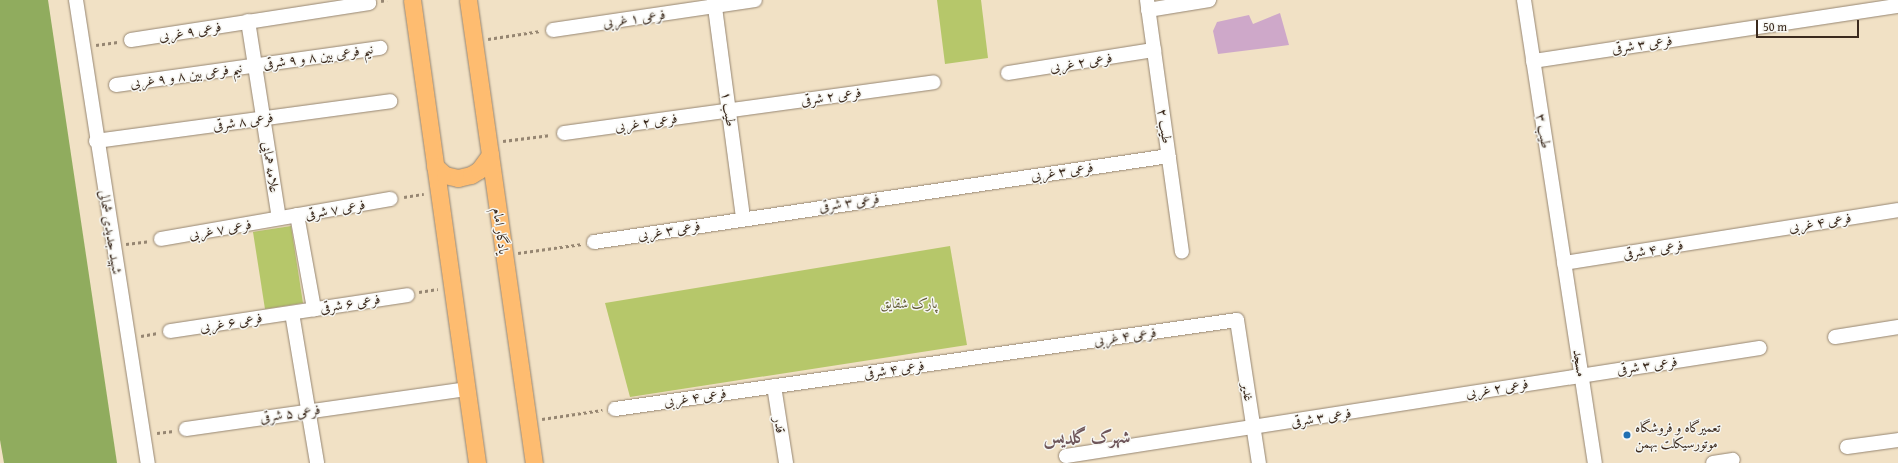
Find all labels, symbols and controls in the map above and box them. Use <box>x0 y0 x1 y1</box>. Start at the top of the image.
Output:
street label: فرعی ۱ غربی <box>602 5 666 31</box>
scale bar <box>1758 12 1861 38</box>
street label: فرعی ۹ غربی <box>158 18 222 44</box>
text: 50 m <box>1763 18 1787 35</box>
street label: فرعی ۳ شرقی <box>1611 31 1673 57</box>
street label: نیم فرعی بین ۸ و ۹ شرقی <box>262 40 374 72</box>
street label: فرعی ۲ غربی <box>1049 49 1113 75</box>
street label: نیم فرعی بین ۸ و ۹ غربی <box>129 59 243 91</box>
street label: فرعی ۲ شرقی <box>800 83 862 109</box>
street label: طیب ۱ <box>718 91 740 127</box>
street label: فرعی ۸ شرقی <box>212 108 274 134</box>
street label: طیب ۲ <box>1154 108 1176 144</box>
street label: فرعی ۲ غربی <box>614 109 678 135</box>
street label: طیب ۳ <box>1533 112 1555 150</box>
street label: علامه همایی <box>259 140 283 194</box>
street label: فرعی ۳ غربی <box>1030 158 1094 184</box>
street label: شهید جدیدی شمالی <box>96 189 126 275</box>
street label: فرعی ۳ شرقی <box>818 189 880 215</box>
street label: فرعی ۷ شرقی <box>304 195 366 223</box>
street label: یادگار امام <box>489 207 513 255</box>
street label: فرعی ۴ غربی <box>1788 209 1852 235</box>
street label: فرعی ۷ غربی <box>187 215 253 243</box>
street label: فرعی ۳ غربی <box>637 217 701 243</box>
street label: فرعی ۴ شرقی <box>1622 236 1684 262</box>
street label: فرعی ۶ شرقی <box>319 290 381 316</box>
park label: پارک شقایق <box>881 295 937 311</box>
street label: فرعی ۶ غربی <box>199 309 263 335</box>
street label: فرعی ۴ غربی <box>1093 323 1157 349</box>
street label: مسجد <box>1570 348 1590 378</box>
street label: فرعی ۳ شرقی <box>1616 352 1678 378</box>
street label: فرعی ۴ شرقی <box>863 356 925 382</box>
street label: فرعی ۲ غربی <box>1465 375 1529 401</box>
street label: غدیر <box>1238 381 1258 403</box>
street label: فرعی ۴ غربی <box>663 384 727 410</box>
street label: فرعی ۵ شرقی <box>259 400 321 426</box>
street label: فرعی ۳ شرقی <box>1290 404 1352 430</box>
street label: قدر <box>770 416 790 434</box>
place label: تعمیرگاه و فروشگاه موتورسیکلت بهمن <box>1635 419 1720 452</box>
district label: شهرک گلدیس <box>1044 426 1130 448</box>
marker: تعمیرگاه و فروشگاه موتورسیکلت بهمن <box>1622 430 1632 440</box>

